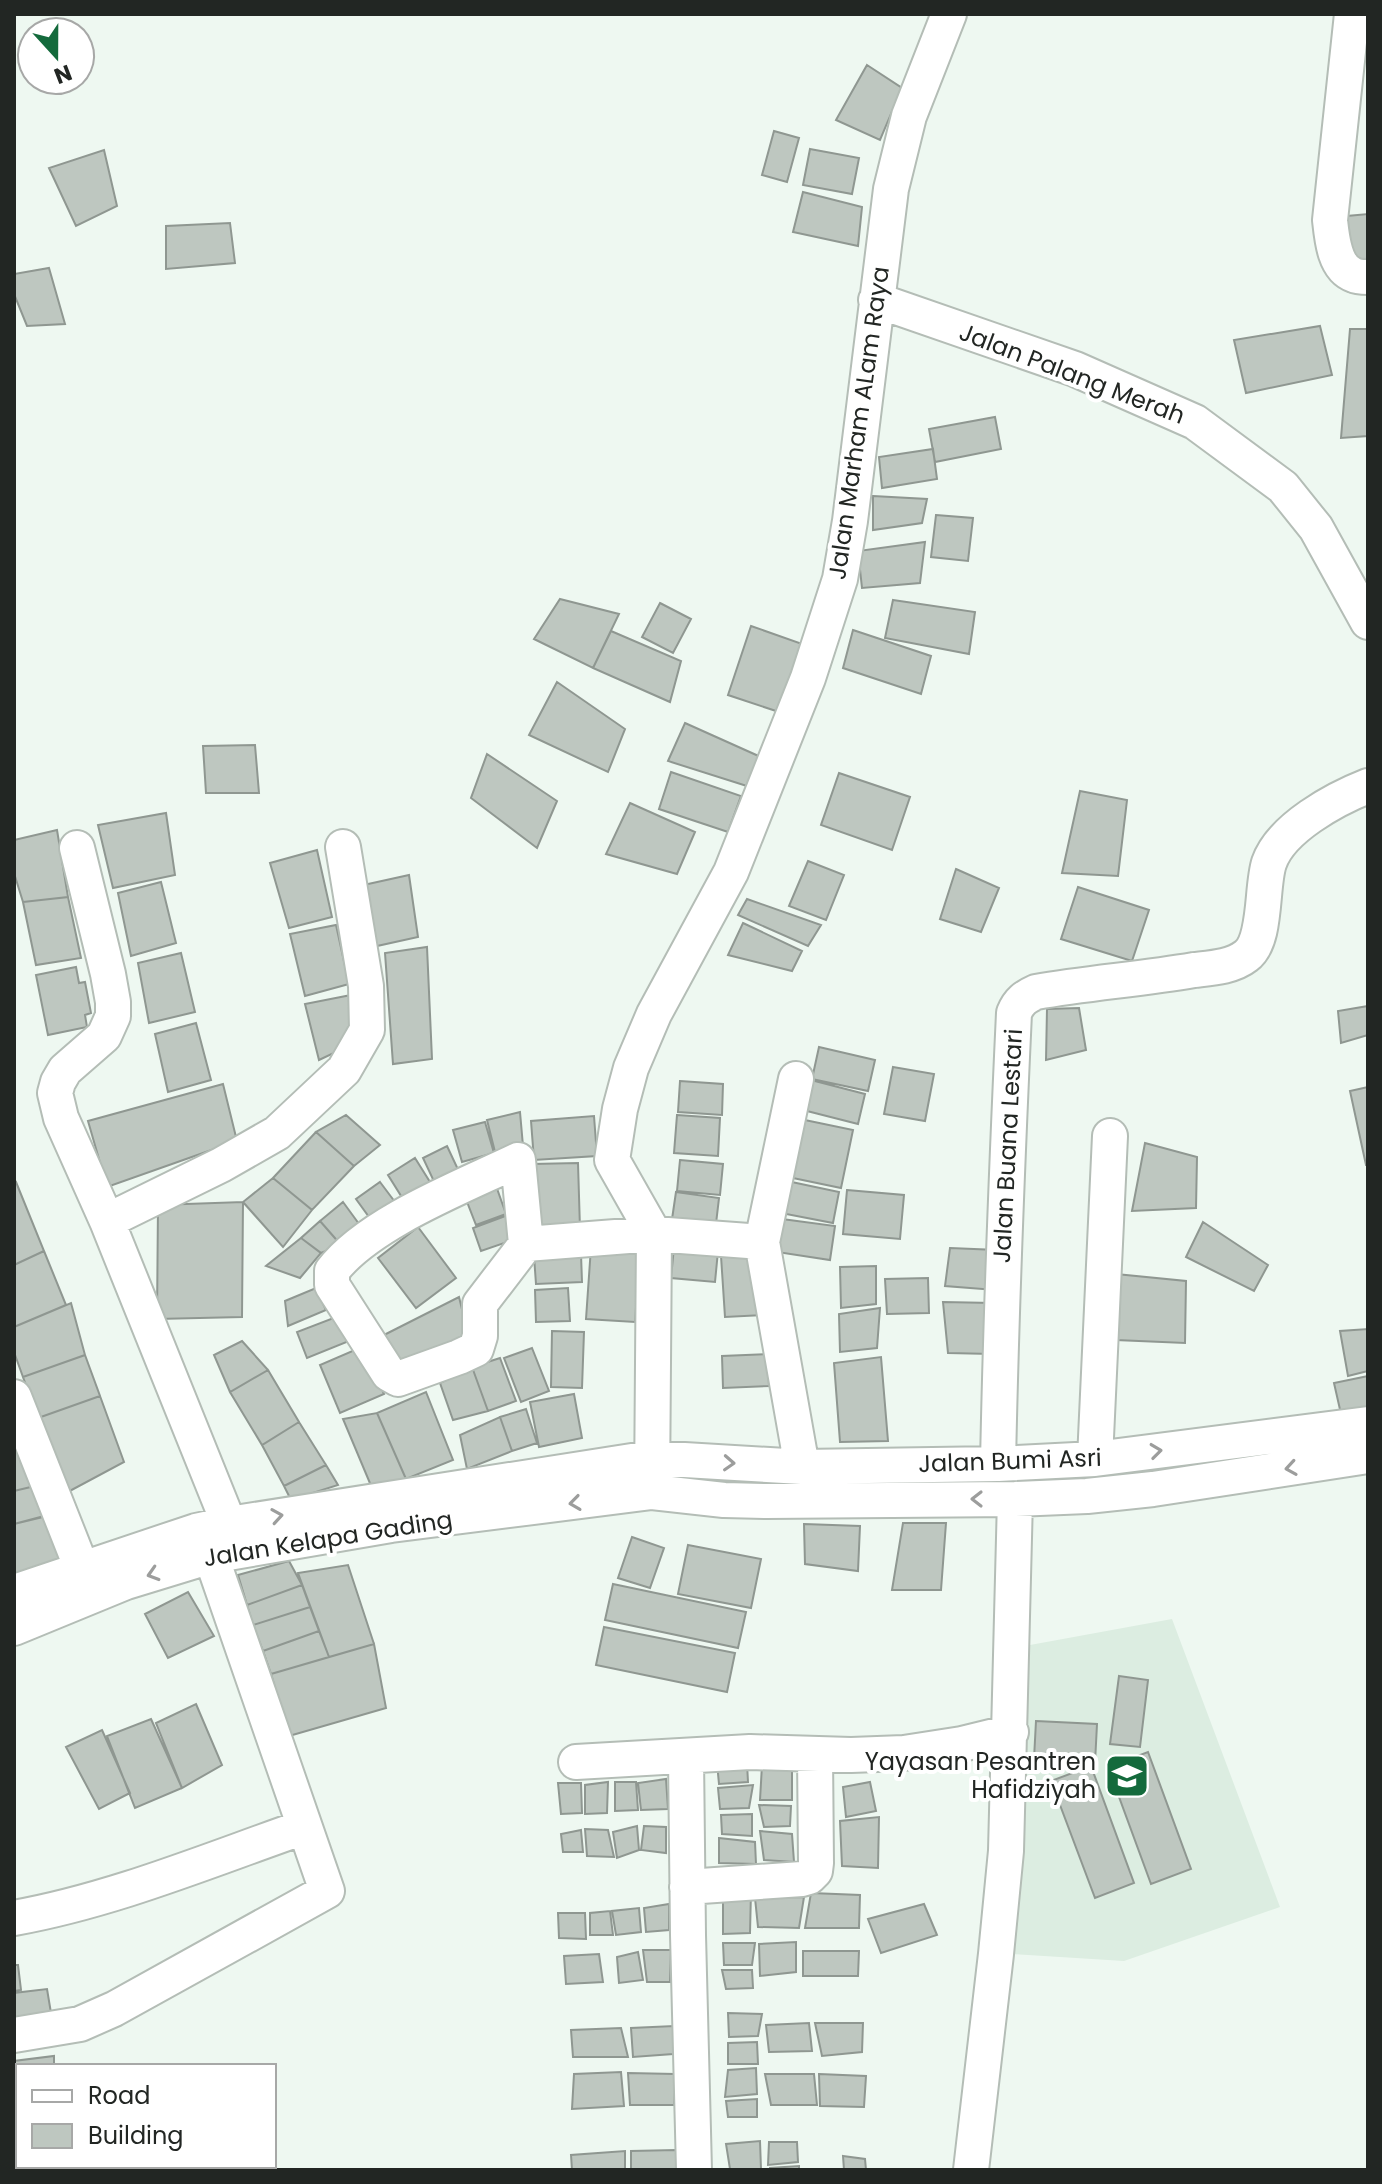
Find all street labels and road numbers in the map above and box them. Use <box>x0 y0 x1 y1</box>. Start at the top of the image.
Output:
street label: Jalan Marham ALam Raya <box>820 264 897 582</box>
street label: Jalan Palang Merah <box>955 315 1190 432</box>
street label: Jalan Buana Lestari <box>985 1028 1030 1264</box>
street label: Jalan Bumi Asri <box>918 1441 1102 1480</box>
street label: Jalan Kelapa Gading <box>201 1503 455 1574</box>

